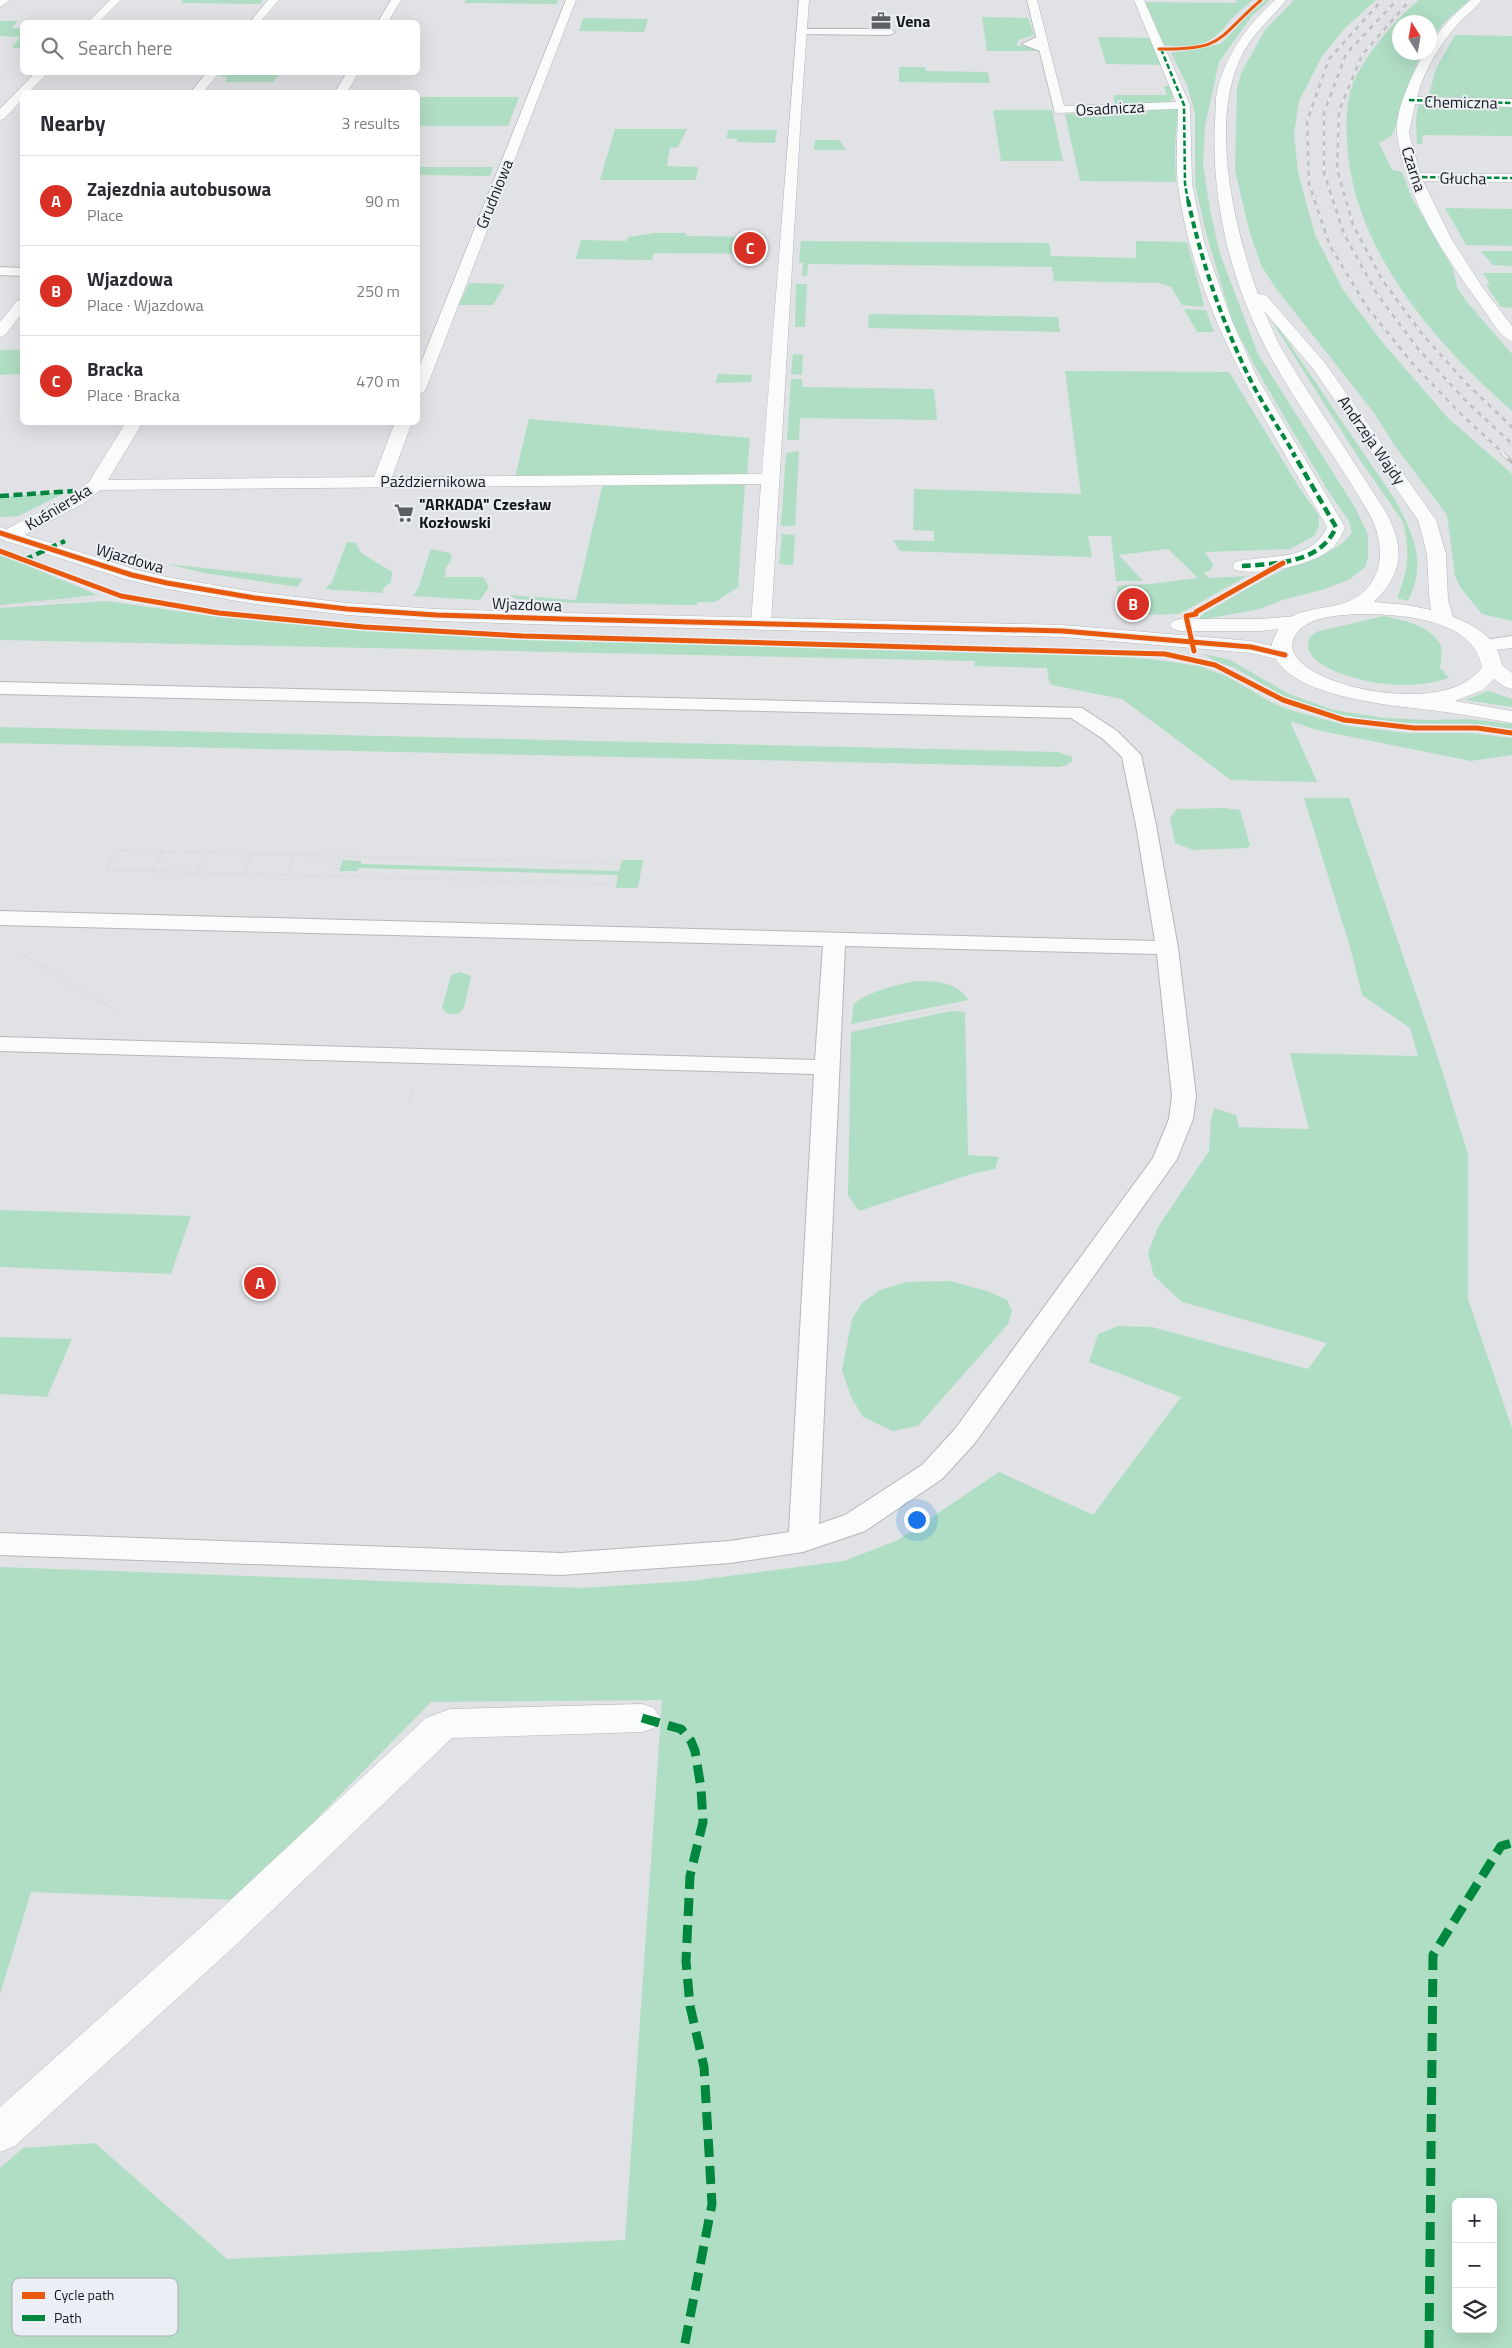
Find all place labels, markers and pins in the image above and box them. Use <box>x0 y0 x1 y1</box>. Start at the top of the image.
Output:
place label: Vena <box>896 9 930 33</box>
office icon: Vena <box>870 10 892 32</box>
pin: C <box>734 229 766 267</box>
place label: "ARKADA" Czesław Kozłowski <box>419 492 551 534</box>
supermarket icon: "ARKADA" Czesław Kozłowski <box>393 502 415 524</box>
pin: B <box>1117 585 1149 623</box>
pin: A <box>244 1264 276 1302</box>

